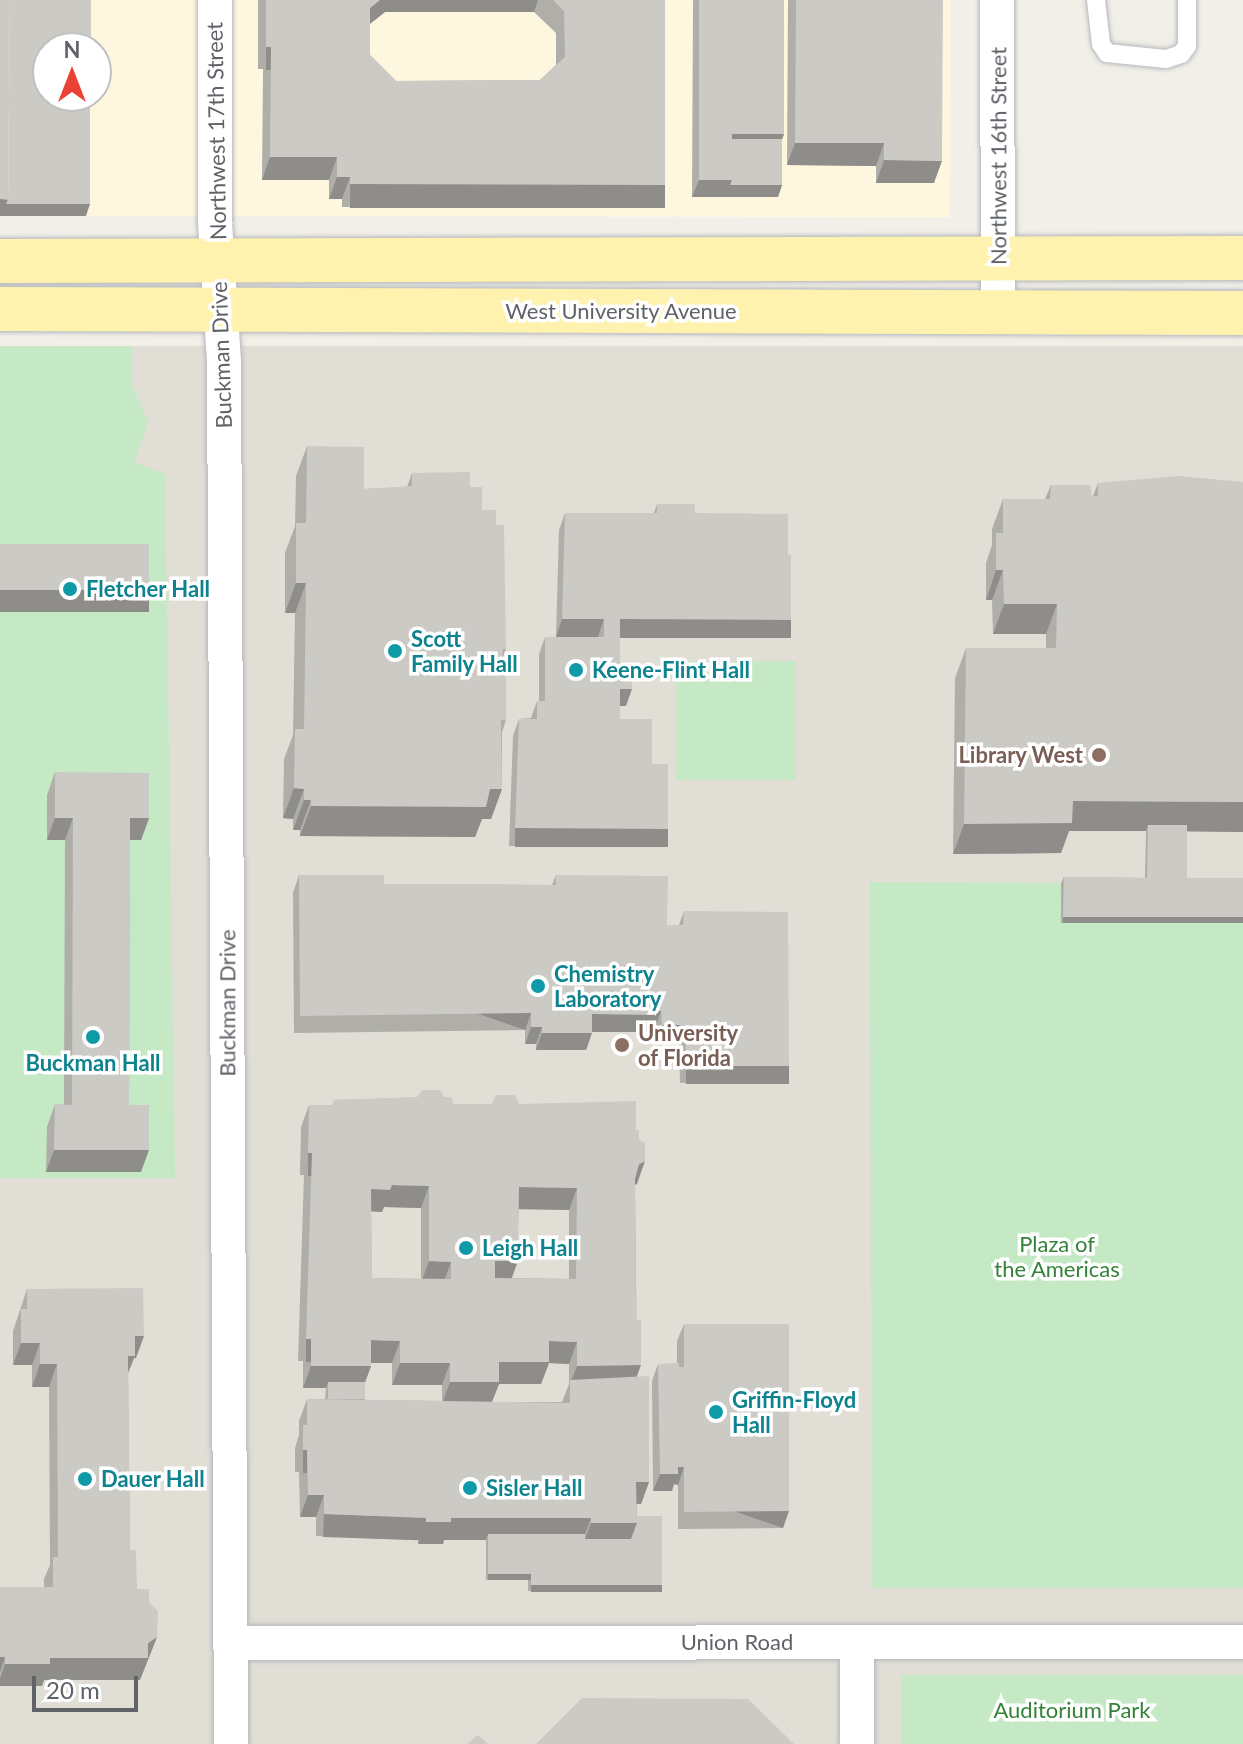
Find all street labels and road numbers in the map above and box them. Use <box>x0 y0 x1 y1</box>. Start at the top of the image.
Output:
street label: Northwest 17th Street <box>201 22 231 240</box>
street label: Northwest 16th Street <box>985 47 1011 265</box>
street label: Buckman Drive <box>205 281 237 429</box>
street label: West University Avenue <box>505 298 737 324</box>
street label: Buckman Drive <box>214 929 240 1077</box>
street label: Union Road <box>681 1629 793 1655</box>

